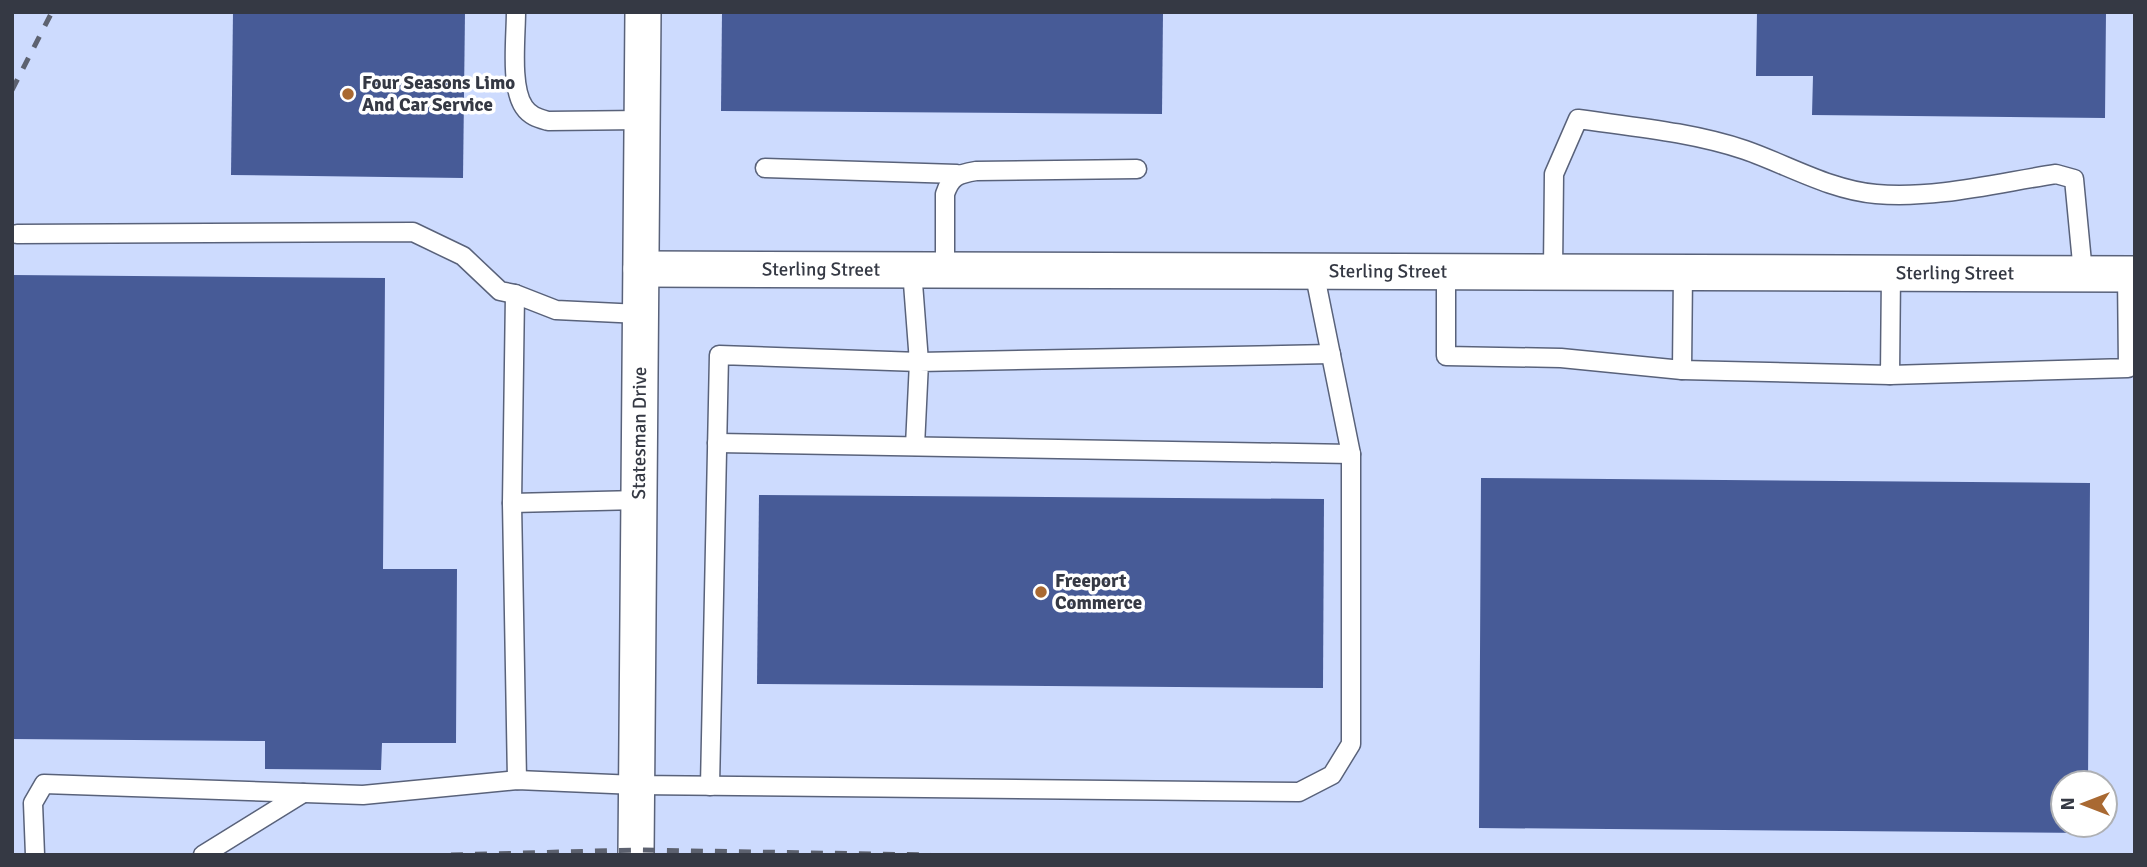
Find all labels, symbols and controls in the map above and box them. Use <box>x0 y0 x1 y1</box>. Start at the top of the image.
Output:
place label: Four Seasons Limo And Car Service <box>362 71 515 117</box>
marker: Four Seasons Limo And Car Service <box>340 86 356 102</box>
street label: Sterling Street <box>762 257 881 282</box>
street label: Sterling Street <box>1329 259 1448 284</box>
street label: Sterling Street <box>1896 261 2015 286</box>
street label: Statesman Drive <box>627 366 652 500</box>
place label: Freeport Commerce <box>1055 569 1142 615</box>
marker: Freeport Commerce <box>1033 584 1049 600</box>
north arrow <box>2049 769 2119 839</box>
text: N <box>2056 797 2080 811</box>

